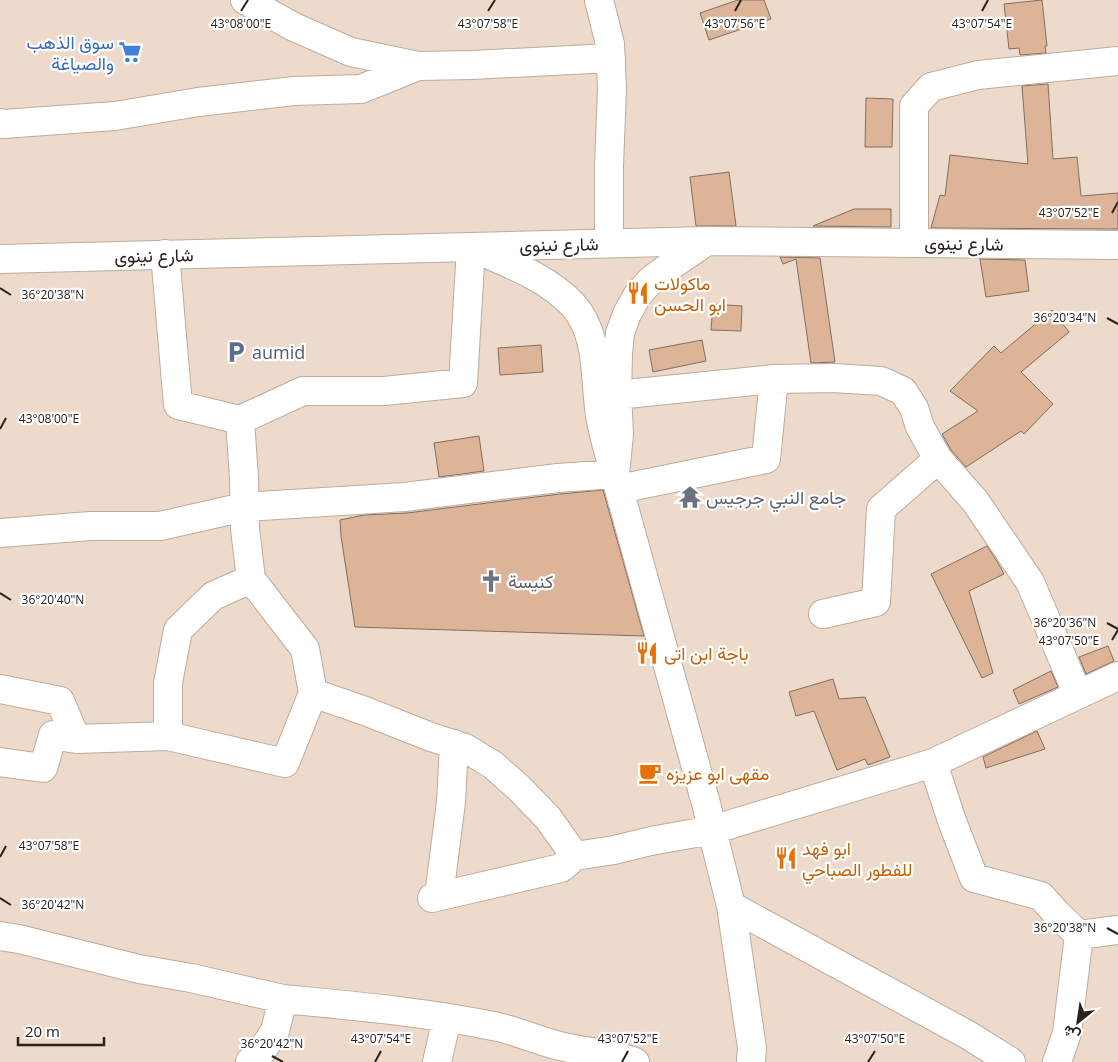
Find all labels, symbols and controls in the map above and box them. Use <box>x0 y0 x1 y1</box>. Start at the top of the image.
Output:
text: 43°08'00"E <box>211 15 271 32</box>
text: 43°07'58"E <box>458 15 518 32</box>
text: 43°07'56"E <box>705 15 765 32</box>
text: 43°07'54"E <box>952 15 1012 32</box>
place label: سوق الذهب والصياغة <box>26 30 114 75</box>
supermarket icon: سوق الذهب والصياغة <box>117 39 143 65</box>
text: 43°07'52"E <box>1039 204 1099 221</box>
street label: شارع نينوى <box>924 230 1004 257</box>
street label: شارع نينوى <box>519 231 599 258</box>
street label: شارع نينوى <box>114 242 194 269</box>
place label: ماكولات ابو الحسن <box>654 271 726 316</box>
restaurant icon: ماكولات ابو الحسن <box>625 280 651 306</box>
text: 36°20'38"N <box>22 286 84 303</box>
text: 36°20'34"N <box>1034 309 1096 326</box>
parking icon: aumid <box>223 339 249 365</box>
place label: aumid <box>252 340 305 364</box>
text: 43°08'00"E <box>19 410 79 427</box>
temple icon: جامع النبي جرجيس <box>677 484 703 510</box>
place label: جامع النبي جرجيس <box>706 485 846 513</box>
church icon: كنيسة <box>478 568 504 594</box>
place label: كنيسة <box>508 569 553 593</box>
text: 36°20'40"N <box>22 591 84 608</box>
text: 36°20'36"N <box>1034 614 1096 631</box>
text: 43°07'50"E <box>1039 632 1099 649</box>
restaurant icon: باجة ابن اتى <box>634 640 660 666</box>
place label: باجة ابن اتى <box>664 641 749 665</box>
cafe icon: مقهى ابو عزيزه <box>637 760 663 786</box>
place label: مقهى ابو عزيزه <box>666 761 769 785</box>
place label: ابو فهد للفطور الصباحي <box>802 836 912 885</box>
text: 43°07'58"E <box>19 837 79 854</box>
restaurant icon: ابو فهد للفطور الصباحي <box>773 845 799 871</box>
text: 36°20'42"N <box>22 896 84 913</box>
text: 36°20'38"N <box>1034 919 1096 936</box>
north arrow <box>1053 997 1103 1047</box>
scale bar <box>18 1014 104 1046</box>
text: 20 m <box>25 1021 60 1041</box>
text: ش <box>1059 1021 1083 1046</box>
text: 43°07'54"E <box>351 1030 411 1047</box>
text: 43°07'52"E <box>598 1030 658 1047</box>
text: 43°07'50"E <box>845 1030 905 1047</box>
text: 36°20'42"N <box>241 1035 303 1052</box>

